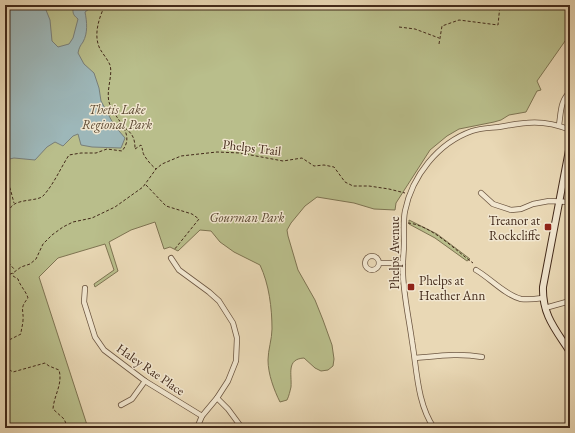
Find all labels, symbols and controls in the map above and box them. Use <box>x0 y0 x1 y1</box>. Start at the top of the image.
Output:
park label: Thetis Lake Regional Park <box>82 101 152 133</box>
street label: Phelps Trail <box>222 135 282 160</box>
park label: Gourman Park <box>210 209 284 226</box>
place label: Treanor at Rockcliffe <box>488 212 540 244</box>
street label: Phelps Avenue <box>386 217 403 289</box>
marker: Treanor at Rockcliffe <box>543 222 553 232</box>
place label: Phelps at Heather Ann <box>419 272 485 304</box>
marker: Phelps at Heather Ann <box>406 282 416 292</box>
street label: Haley Rae Place <box>113 340 188 399</box>

